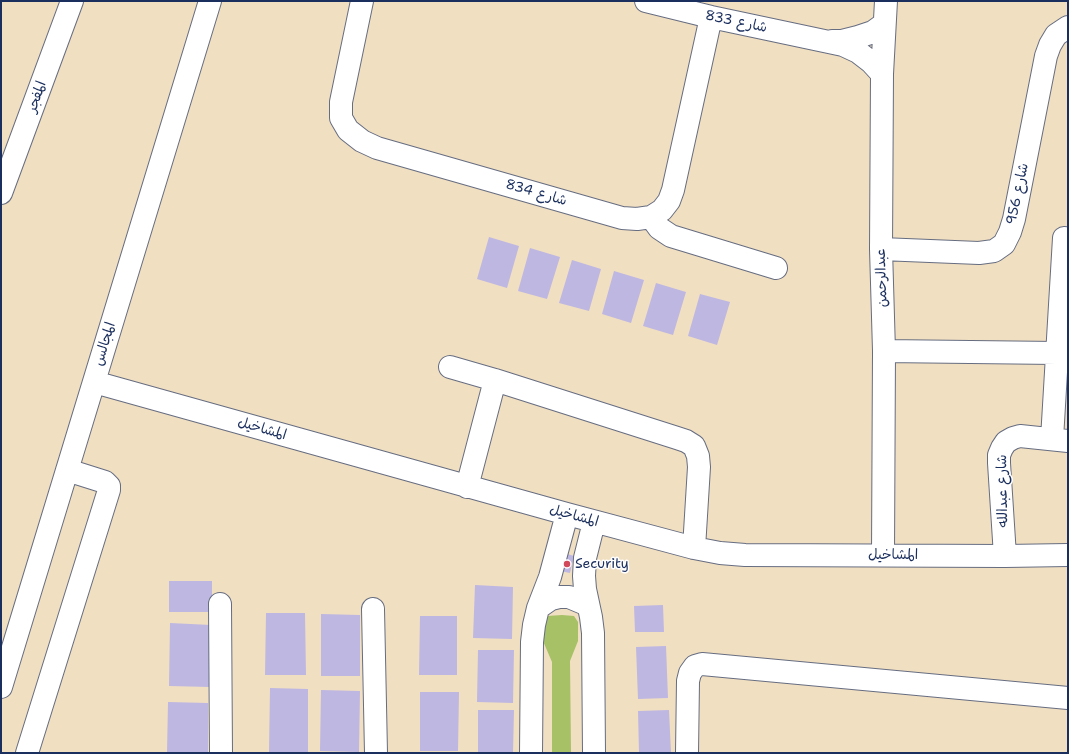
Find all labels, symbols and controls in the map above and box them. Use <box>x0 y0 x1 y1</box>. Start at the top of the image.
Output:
street label: شارع 833 <box>704 7 768 37</box>
street label: المفجر <box>24 79 50 115</box>
street label: شارع 956 <box>1003 162 1033 226</box>
street label: شارع 834 <box>503 176 569 210</box>
street label: عبدالرحمن <box>873 248 891 308</box>
street label: المجالس <box>90 320 120 368</box>
street label: المشاخيل <box>236 414 288 444</box>
street label: شارع عبدالله <box>994 454 1012 528</box>
street label: المشاخيل <box>548 501 600 531</box>
street label: المشاخيل <box>868 547 918 563</box>
place label: Security <box>575 556 629 572</box>
marker: Security <box>562 559 572 569</box>

